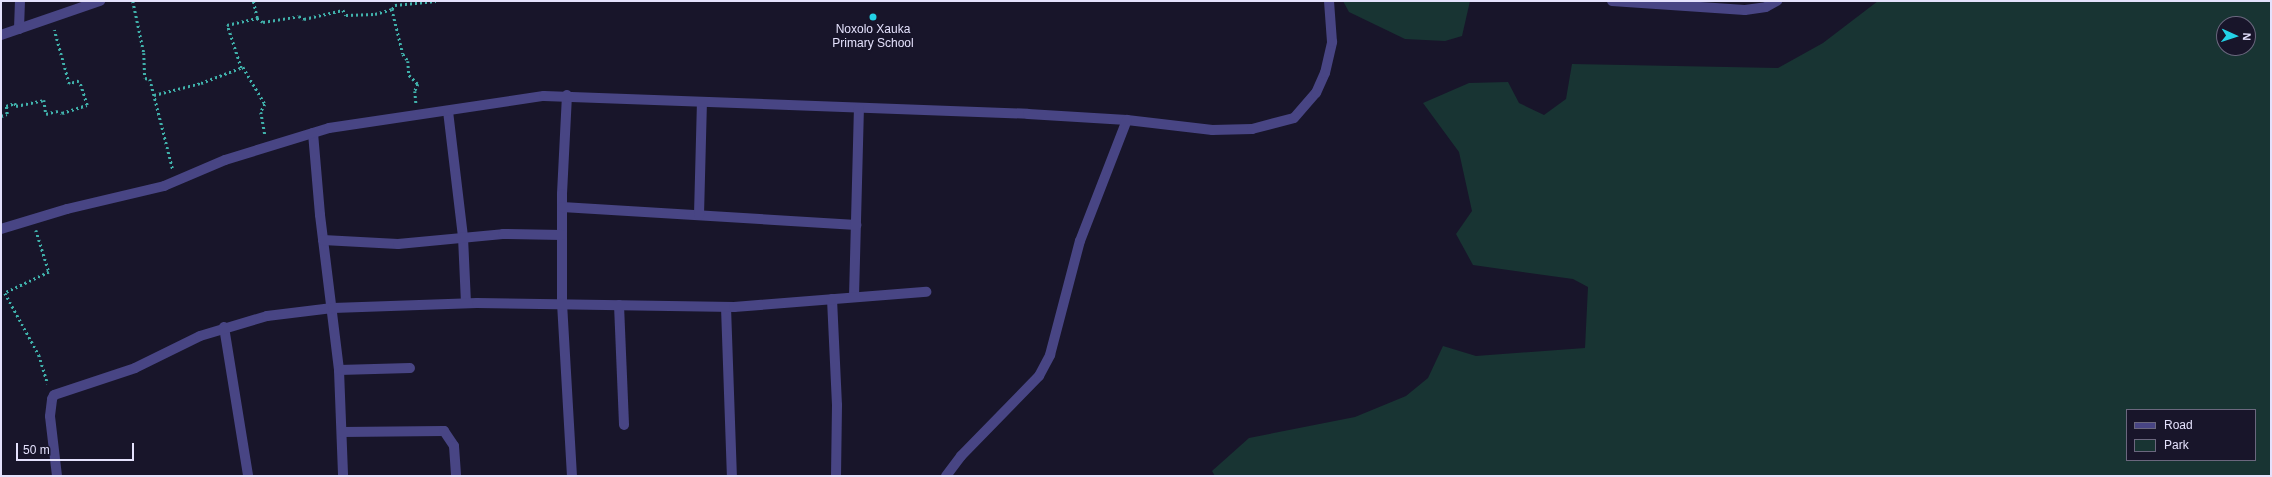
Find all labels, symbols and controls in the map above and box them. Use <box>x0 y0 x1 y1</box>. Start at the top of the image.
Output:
marker: Noxolo Xauka Primary School <box>868 12 878 22</box>
north arrow <box>2216 16 2256 56</box>
place label: Noxolo Xauka Primary School <box>832 23 914 51</box>
text: N <box>2241 32 2253 41</box>
legend <box>2126 409 2256 461</box>
text: Road <box>2164 418 2193 432</box>
scale bar <box>18 435 136 461</box>
text: Park <box>2164 438 2189 452</box>
text: 50 m <box>23 443 50 457</box>

